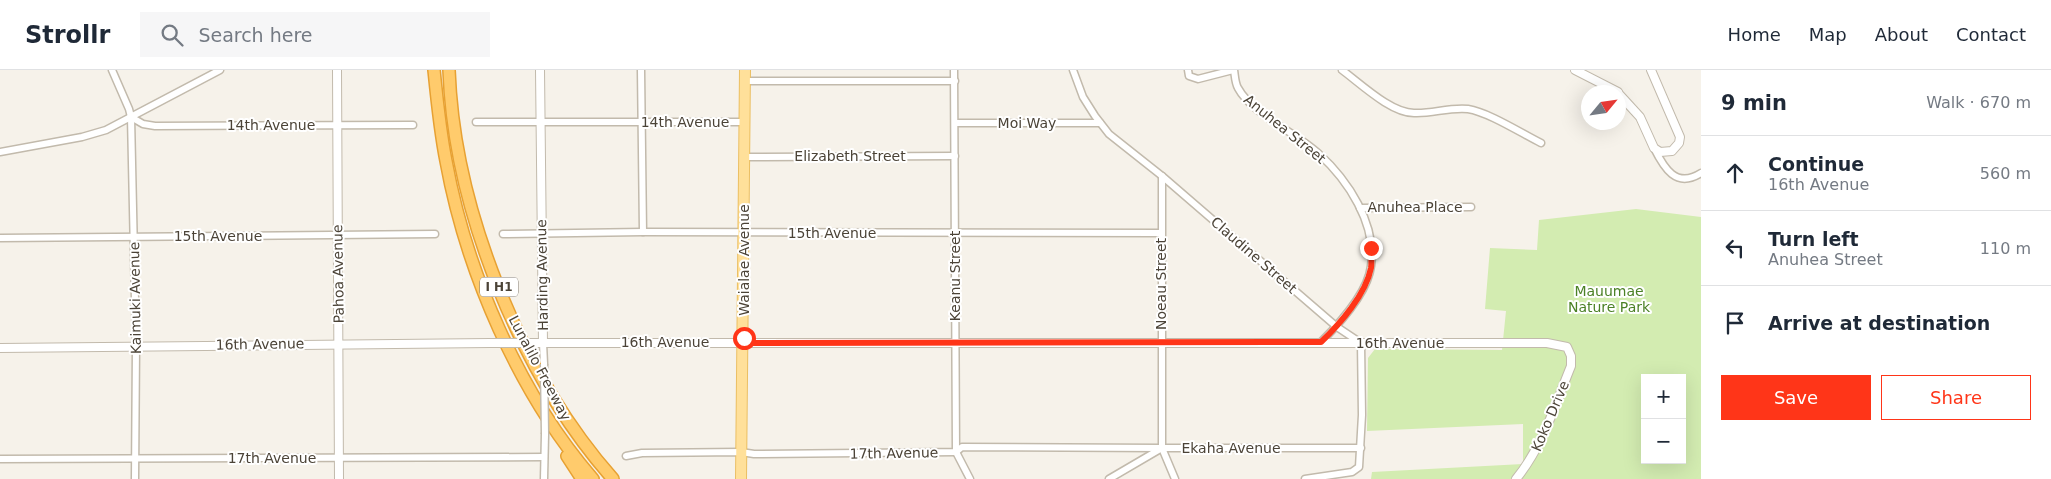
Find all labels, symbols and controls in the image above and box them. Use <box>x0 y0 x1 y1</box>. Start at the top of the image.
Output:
search box <box>140 12 490 57</box>
text: Strollr <box>25 21 110 49</box>
icon: search <box>158 21 186 49</box>
text: Search here <box>198 24 313 46</box>
text: Home <box>1728 24 1781 45</box>
text: Map <box>1809 24 1847 45</box>
text: About <box>1875 24 1928 45</box>
text: Contact <box>1956 24 2026 45</box>
north arrow <box>1581 85 1626 130</box>
street label: Anuhea Street <box>1241 91 1329 167</box>
text: 9 min <box>1721 91 1787 115</box>
text: Walk · 670 m <box>1926 93 2031 112</box>
street label: 14th Avenue <box>641 114 729 130</box>
street label: Moi Way <box>998 115 1056 131</box>
street label: 14th Avenue <box>227 117 315 133</box>
street label: Elizabeth Street <box>794 148 906 164</box>
text: Continue <box>1768 153 1864 175</box>
icon: ahead <box>1721 159 1749 187</box>
text: 560 m <box>1980 164 2031 183</box>
text: 16th Avenue <box>1768 175 1869 194</box>
street label: Anuhea Place <box>1367 199 1463 215</box>
street label: Waialae Avenue <box>736 204 752 316</box>
street label: Claudine Street <box>1208 213 1301 297</box>
street label: Harding Avenue <box>533 219 551 331</box>
street label: Pahoa Avenue <box>329 224 347 324</box>
street label: 15th Avenue <box>788 225 876 241</box>
street label: 15th Avenue <box>174 228 262 244</box>
text: Turn left <box>1768 228 1859 250</box>
street label: Keanu Street <box>947 230 963 321</box>
icon: left <box>1721 234 1749 262</box>
street label: Noeau Street <box>1153 237 1169 330</box>
route end <box>1360 237 1383 260</box>
text: 110 m <box>1980 239 2031 258</box>
street label: Kaimuki Avenue <box>126 242 144 354</box>
text: Anuhea Street <box>1768 250 1883 269</box>
road number: I H1 <box>480 278 518 296</box>
park label: Mauumae Nature Park <box>1568 283 1651 315</box>
icon: arrive <box>1721 309 1749 337</box>
text: Arrive at destination <box>1768 312 1990 334</box>
street label: Lunalilo Freeway <box>506 313 574 423</box>
route start <box>733 327 756 350</box>
street label: 16th Avenue <box>621 334 709 350</box>
street label: 16th Avenue <box>216 335 304 353</box>
street label: 16th Avenue <box>1356 335 1444 351</box>
map controls <box>1641 374 1686 464</box>
button: + <box>1641 374 1686 419</box>
button: Save <box>1721 375 1871 420</box>
button: Share <box>1881 375 2031 420</box>
street label: Koko Drive <box>1528 378 1572 454</box>
button: − <box>1641 419 1686 464</box>
street label: Ekaha Avenue <box>1181 440 1281 456</box>
street label: 17th Avenue <box>850 444 938 462</box>
street label: 17th Avenue <box>228 450 316 466</box>

